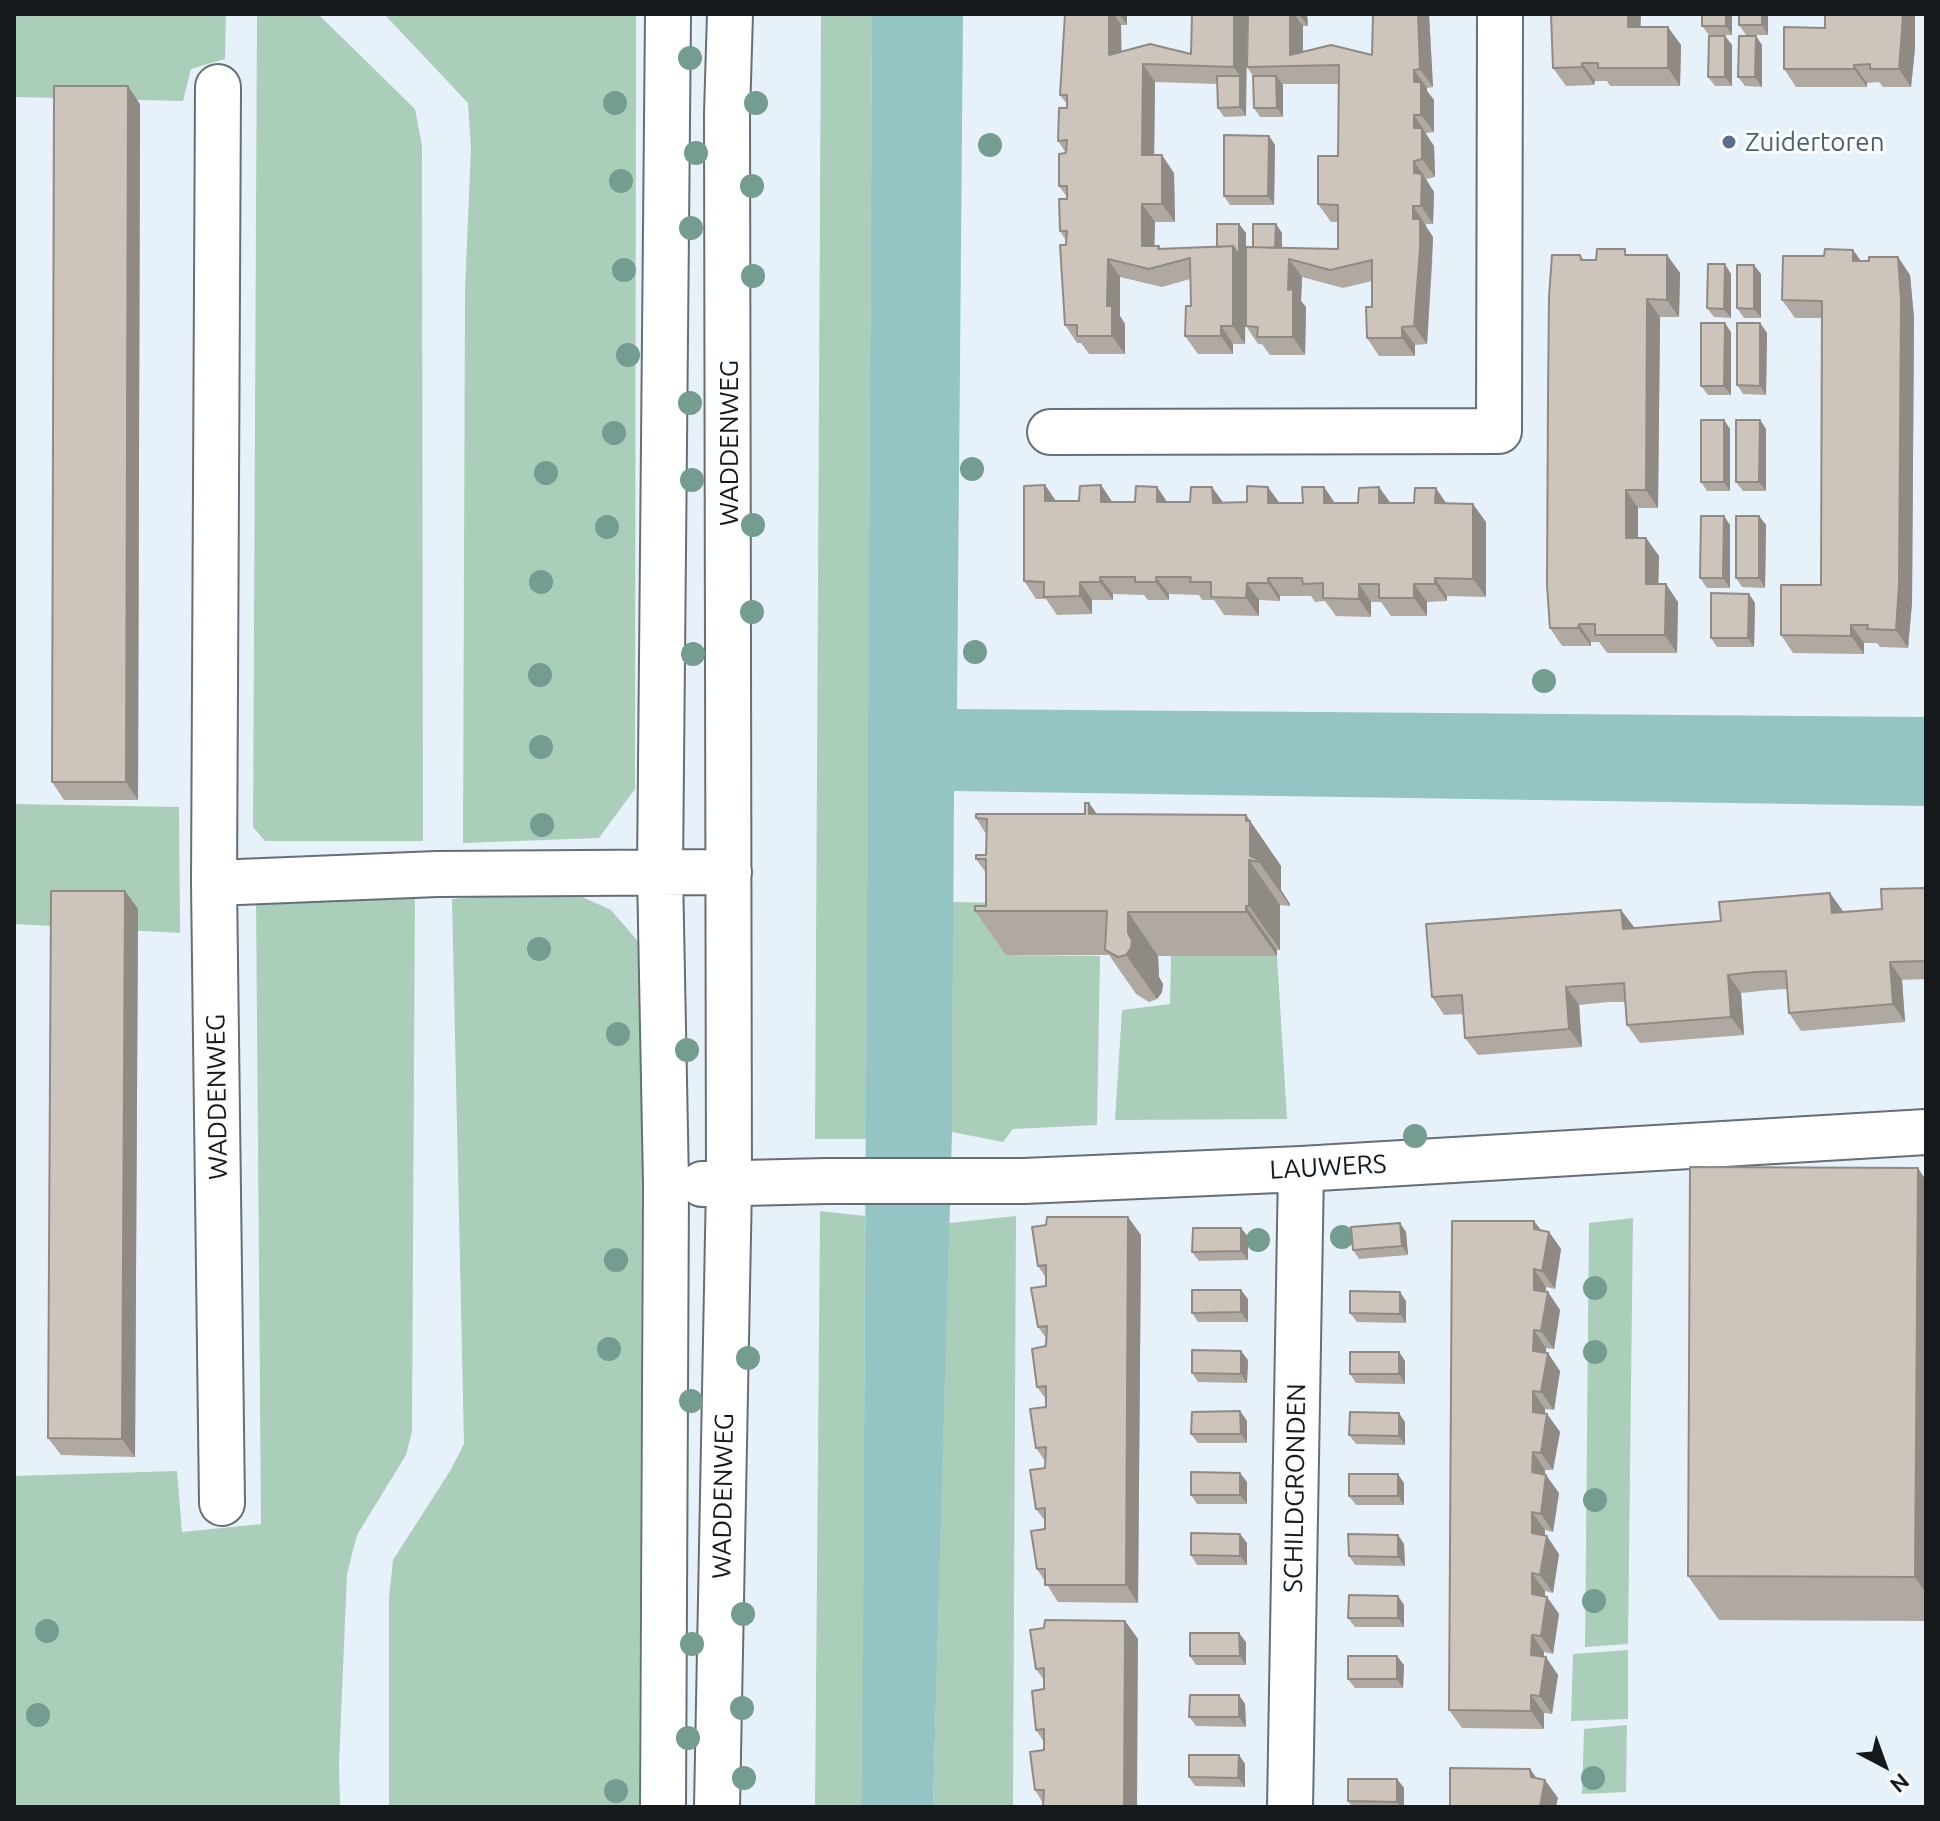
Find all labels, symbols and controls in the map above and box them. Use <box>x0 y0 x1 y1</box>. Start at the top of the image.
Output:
place label: Zuidertoren <box>1745 126 1885 158</box>
marker: Zuidertoren <box>1720 133 1738 151</box>
street label: WADDENWEG <box>713 360 745 526</box>
street label: WADDENWEG <box>200 1014 234 1180</box>
street label: LAUWERS <box>1269 1148 1387 1186</box>
street label: SCHILDGRONDEN <box>1278 1383 1312 1593</box>
street label: WADDENWEG <box>706 1413 740 1579</box>
north arrow <box>1844 1725 1924 1805</box>
text: N <box>1886 1769 1914 1798</box>

